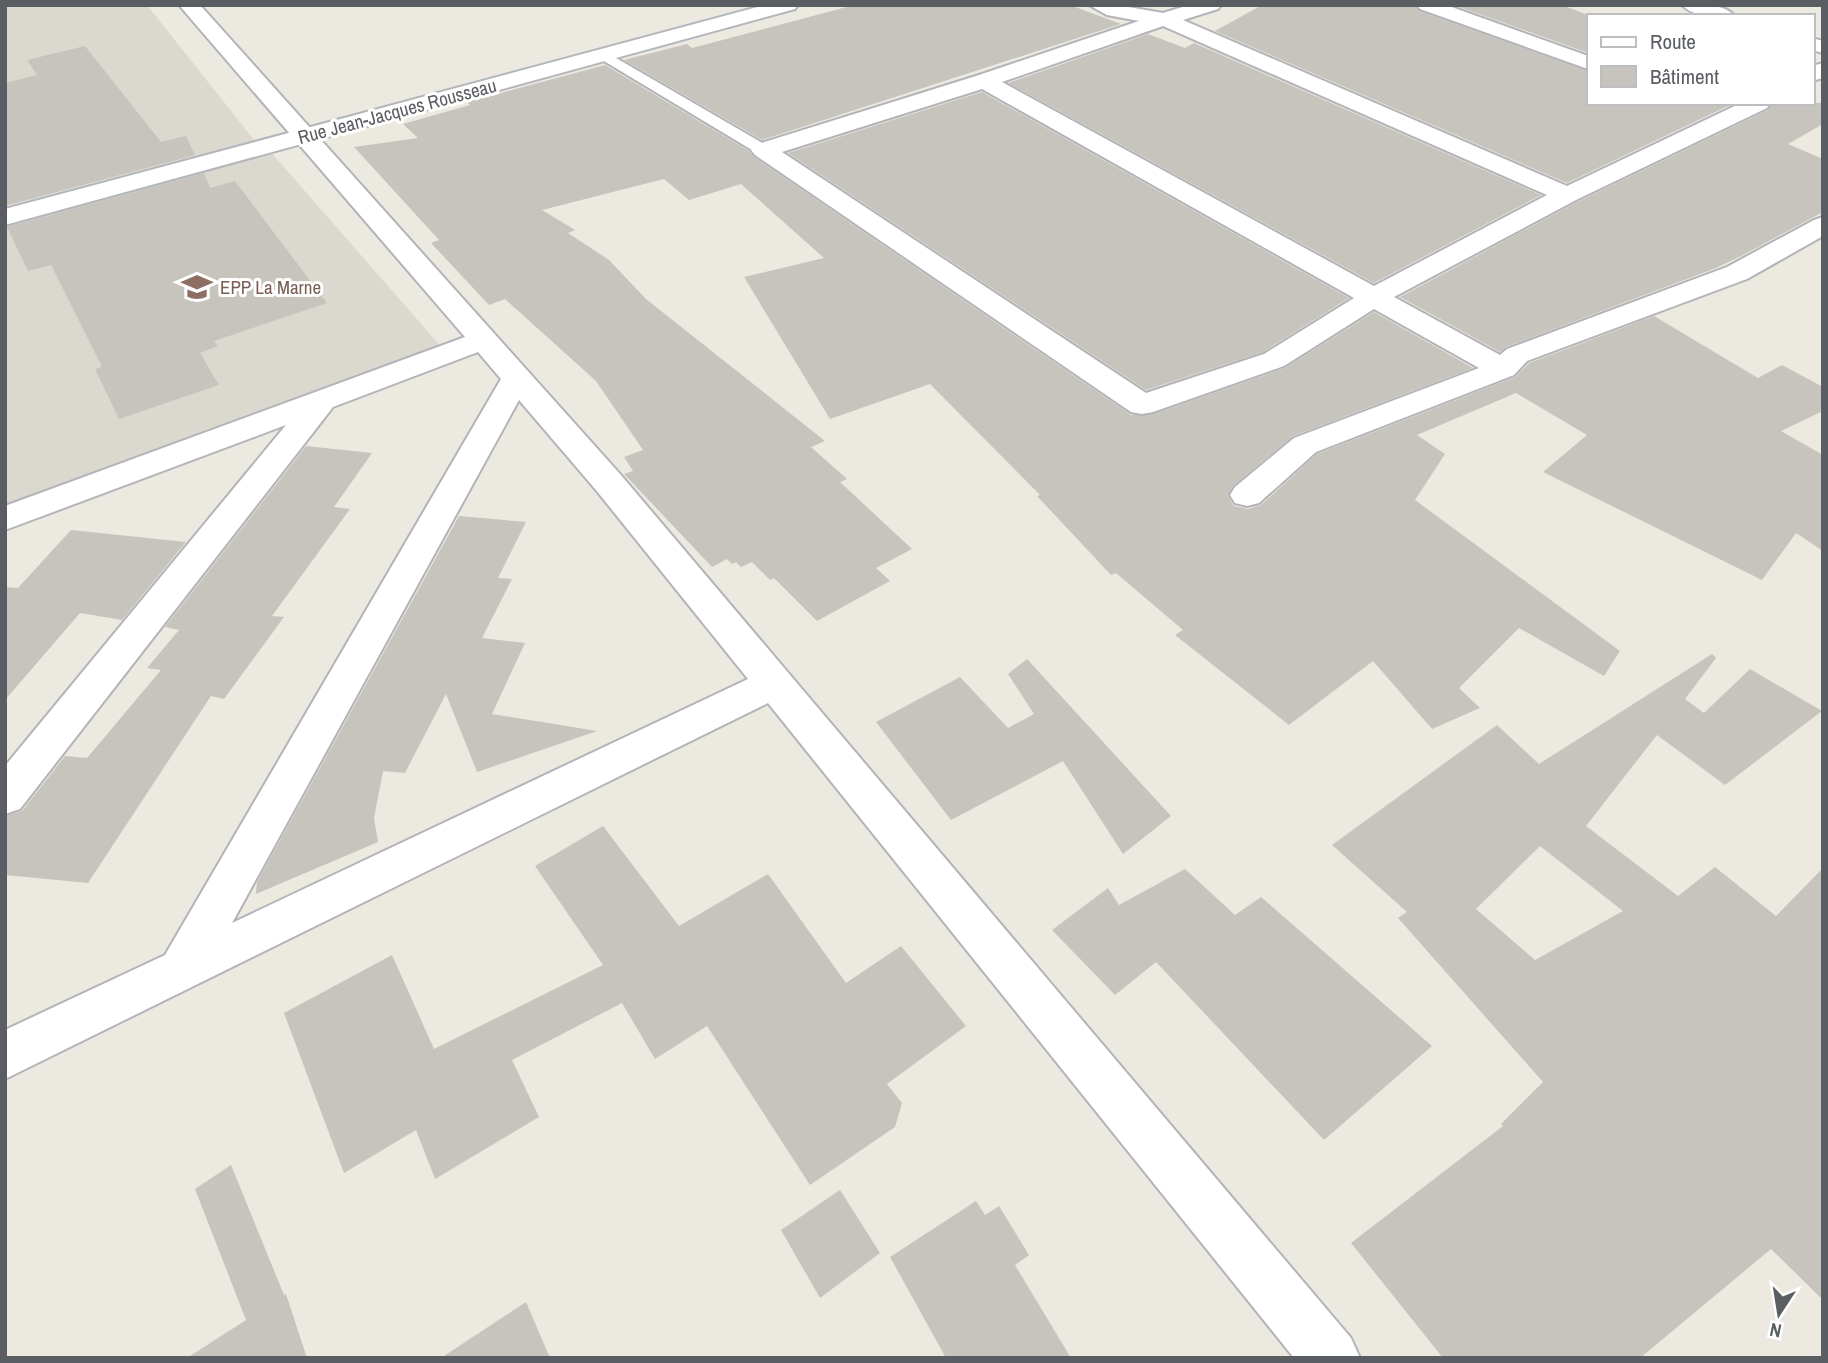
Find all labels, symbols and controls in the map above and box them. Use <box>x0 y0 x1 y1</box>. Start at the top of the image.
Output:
legend <box>1587 14 1814 105</box>
text: Route <box>1650 27 1696 56</box>
text: Bâtiment <box>1650 62 1719 91</box>
street label: Rue Jean-Jacques Rousseau <box>295 72 499 150</box>
school or university icon: EPP La Marne <box>180 270 214 304</box>
place label: EPP La Marne <box>220 274 321 300</box>
north arrow <box>1744 1279 1814 1349</box>
text: N <box>1767 1317 1784 1345</box>

